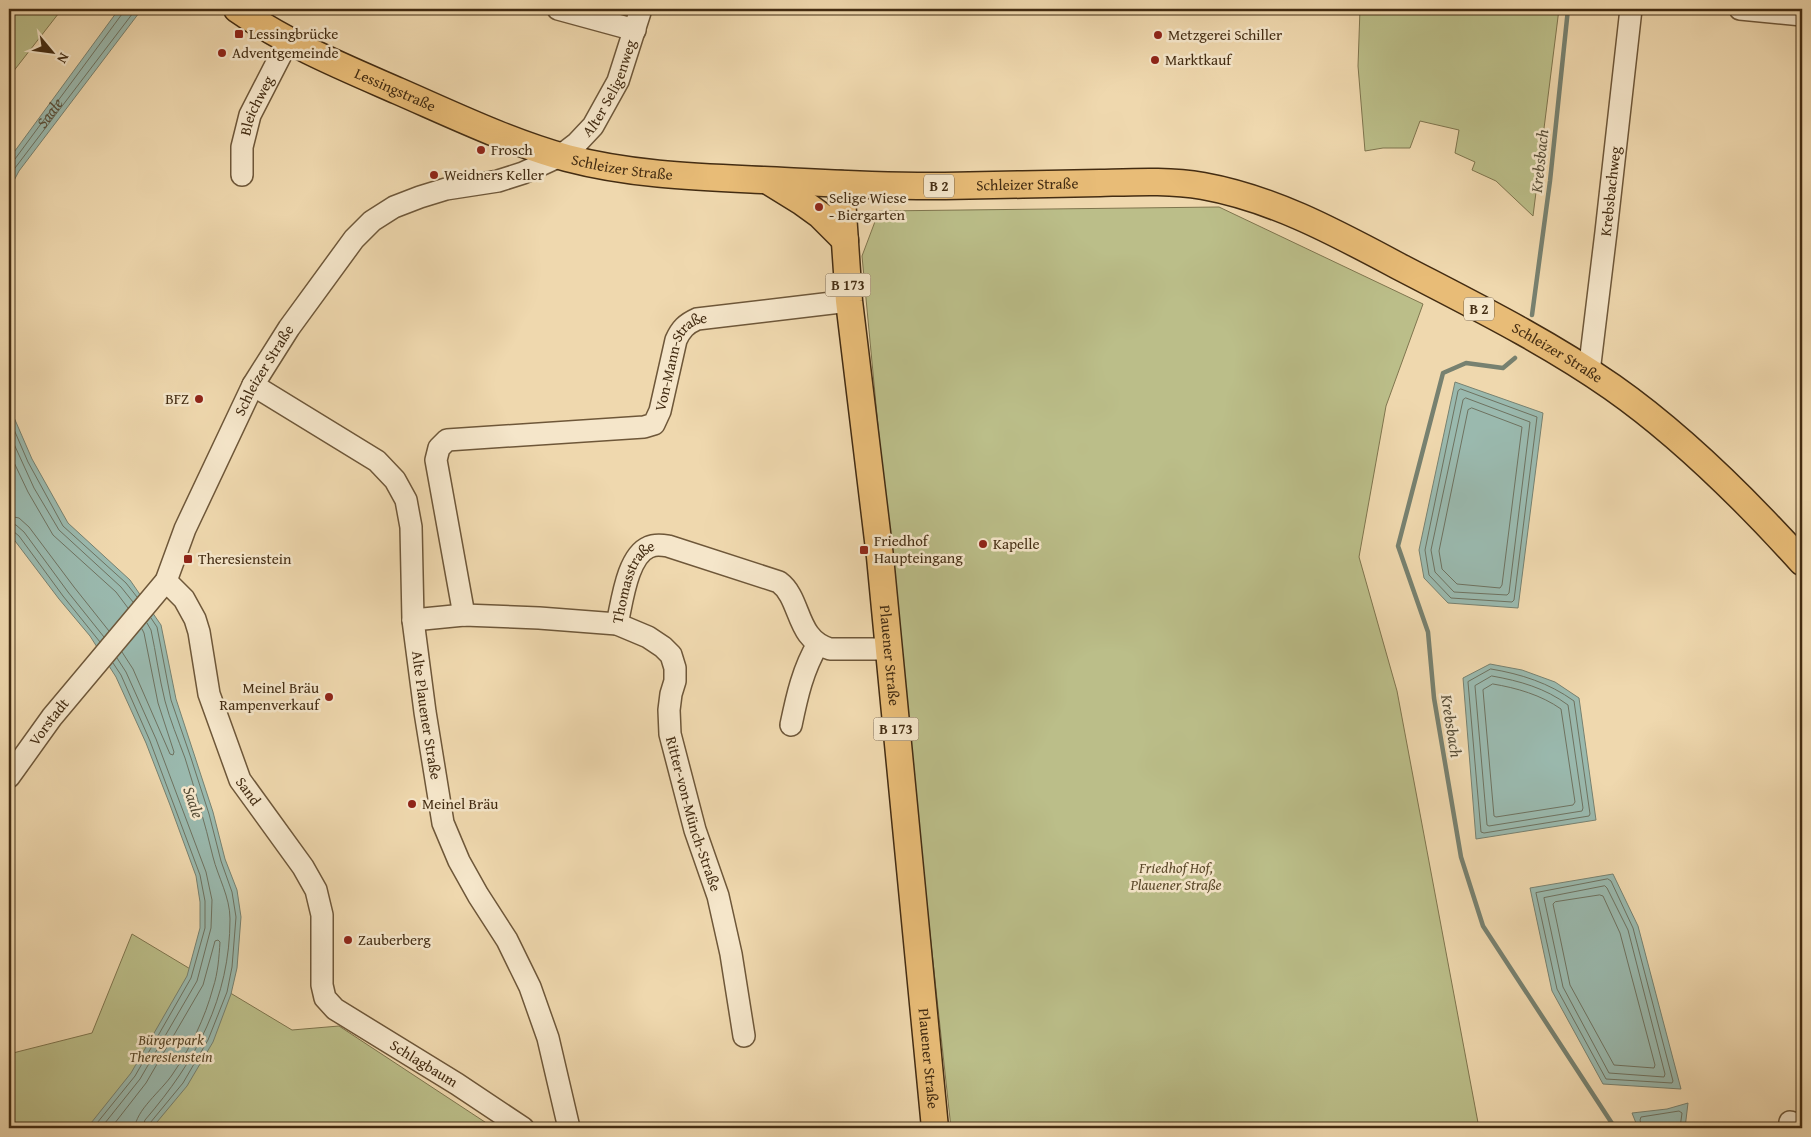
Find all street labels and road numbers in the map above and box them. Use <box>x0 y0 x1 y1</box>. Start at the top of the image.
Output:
street label: Alter Seligenweg <box>577 36 641 141</box>
street label: Lessingstraße <box>352 62 439 116</box>
street label: Bleichweg <box>234 71 279 138</box>
street label: Krebsbachweg <box>1595 145 1626 237</box>
street label: Schleizer Straße <box>569 149 674 185</box>
street label: Schleizer Straße <box>976 172 1079 195</box>
road number: B 2 <box>924 175 954 198</box>
road number: B 173 <box>826 274 870 296</box>
road number: B 2 <box>1464 298 1494 320</box>
street label: Von-Mann-Straße <box>649 307 708 413</box>
street label: Schleizer Straße <box>1508 317 1607 388</box>
street label: Schleizer Straße <box>229 321 298 419</box>
street label: Thomasstraße <box>606 535 657 625</box>
street label: Plauener Straße <box>875 604 905 707</box>
street label: Alte Plauener Straße <box>407 649 447 781</box>
street label: Vorstadt <box>24 693 74 750</box>
road number: B 173 <box>874 718 918 741</box>
street label: Ritter-von-Münch-Straße <box>661 734 727 894</box>
street label: Sand <box>231 772 266 810</box>
street label: Plauener Straße <box>914 1007 944 1110</box>
street label: Schlagbaum <box>386 1034 463 1092</box>

